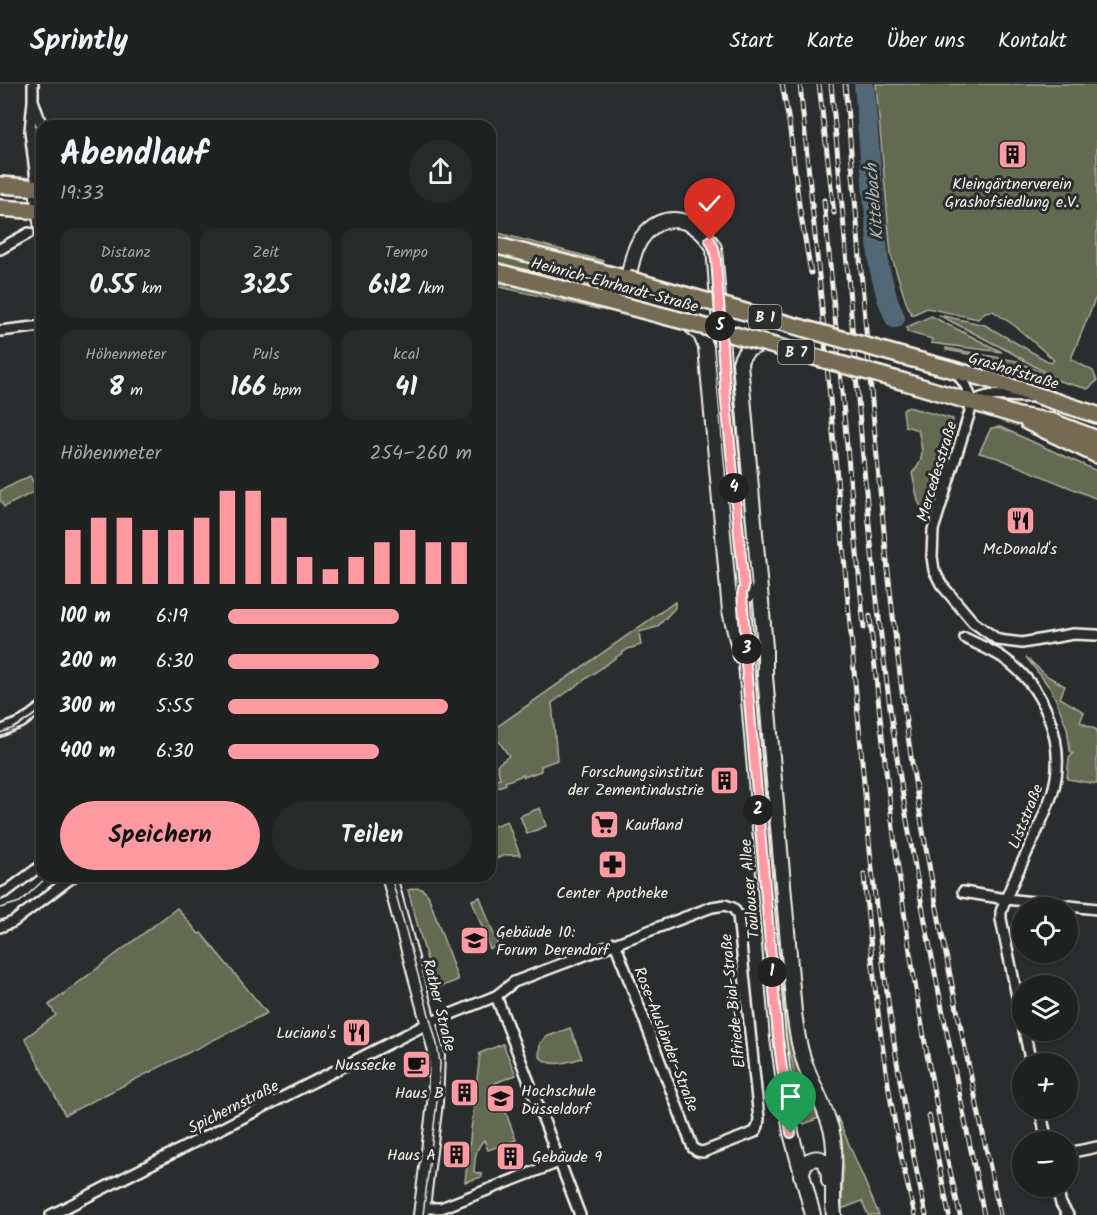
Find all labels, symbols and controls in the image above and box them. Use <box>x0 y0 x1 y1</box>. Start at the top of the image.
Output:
text: Sprintly <box>30 19 128 64</box>
text: Start <box>729 25 774 58</box>
text: Karte <box>807 25 853 58</box>
text: Über uns <box>886 25 965 58</box>
text: Kontakt <box>998 25 1067 58</box>
text: Abendlauf <box>60 129 208 182</box>
building icon: Kleingärtnerverein Grashofsiedlung e.V. <box>996 139 1028 171</box>
button: share <box>409 140 472 203</box>
water label: Kittelbach <box>858 161 893 241</box>
place label: Kleingärtnerverein Grashofsiedlung e.V. <box>945 172 1079 215</box>
text: 19:33 <box>60 178 104 210</box>
pin <box>684 178 735 240</box>
icon: check <box>693 187 726 220</box>
text: Distanz <box>101 240 151 265</box>
text: Zeit <box>252 240 280 265</box>
text: Tempo <box>385 240 428 265</box>
street label: Heinrich-Ehrhardt-Straße <box>528 251 701 320</box>
text: 0.55 <box>89 265 135 307</box>
text: 3:25 <box>242 265 290 307</box>
text: 6:12 <box>368 265 412 307</box>
text: km <box>135 276 162 301</box>
text: /km <box>412 276 444 301</box>
road number: B 1 <box>748 305 782 329</box>
pin: 5 <box>705 311 735 341</box>
text: 5 <box>716 313 724 338</box>
road number: B 7 <box>778 340 814 364</box>
text: Höhenmeter <box>85 342 166 367</box>
text: Puls <box>252 342 280 367</box>
text: kcal <box>393 342 419 367</box>
street label: Grashofstraße <box>965 346 1062 397</box>
text: 8 <box>108 367 124 409</box>
text: 166 <box>230 367 266 409</box>
text: 41 <box>395 367 417 409</box>
text: m <box>124 378 143 403</box>
text: bpm <box>266 378 302 403</box>
street label: Mercedesstraße <box>910 418 965 525</box>
text: Höhenmeter <box>60 438 161 470</box>
text: 254–260 m <box>370 438 472 470</box>
pin: 4 <box>719 473 749 503</box>
text: 4 <box>730 475 738 500</box>
restaurant icon: McDonald's <box>1004 504 1036 536</box>
place label: McDonald's <box>983 537 1057 562</box>
text: 100 m <box>60 601 111 633</box>
text: 6:19 <box>156 601 188 633</box>
pin: 3 <box>732 634 762 664</box>
text: 3 <box>743 636 751 661</box>
text: 200 m <box>60 646 116 678</box>
text: 6:30 <box>156 646 193 678</box>
text: 300 m <box>60 691 116 723</box>
text: 5:55 <box>156 691 193 723</box>
text: 400 m <box>60 736 116 768</box>
text: 6:30 <box>156 736 193 768</box>
place label: Forschungsinstitut der Zementindustrie <box>568 760 705 803</box>
building icon: Forschungsinstitut der Zementindustrie <box>709 764 741 796</box>
street label: Liststraße <box>1002 780 1051 853</box>
pin: 2 <box>743 795 773 825</box>
text: 2 <box>753 797 763 822</box>
button: Speichern <box>60 801 260 870</box>
button: Teilen <box>272 801 472 870</box>
supermarket icon: Kaufland <box>588 808 620 840</box>
place label: Kaufland <box>625 813 683 838</box>
street label: Toulouser Allee <box>734 838 767 940</box>
pharmacy icon: Center Apotheke <box>596 848 628 880</box>
place label: Center Apotheke <box>556 881 668 906</box>
map controls <box>1012 897 1078 1197</box>
button: locate <box>1012 897 1078 963</box>
place label: Gebäude 10: Forum Derendorf <box>496 920 611 963</box>
school or university icon: Gebäude 10: Forum Derendorf <box>459 924 491 956</box>
street label: Elfriede-Bial-Straße <box>714 932 753 1069</box>
street label: Rather Straße <box>415 956 462 1054</box>
pin: 1 <box>757 957 787 987</box>
text: 1 <box>770 959 774 984</box>
street label: Rose-Ausländer-Straße <box>626 963 705 1116</box>
button: layers <box>1012 975 1078 1041</box>
restaurant icon: Luciano's <box>341 1016 373 1048</box>
place label: Luciano's <box>276 1021 336 1046</box>
cafe icon: Nussecke <box>401 1048 433 1080</box>
place label: Nussecke <box>335 1053 396 1078</box>
button: + <box>1012 1053 1078 1119</box>
pin <box>765 1071 816 1133</box>
street label: Spichernstraße <box>184 1074 283 1141</box>
building icon: Haus B <box>449 1076 481 1108</box>
place label: Hochschule Düsseldorf <box>521 1079 596 1122</box>
icon: arrive <box>774 1080 807 1113</box>
place label: Haus B <box>395 1081 444 1106</box>
school or university icon: Hochschule Düsseldorf <box>484 1083 516 1115</box>
button: − <box>1012 1131 1078 1197</box>
building icon: Haus A <box>441 1138 473 1170</box>
building icon: Gebäude 9 <box>495 1140 527 1172</box>
place label: Haus A <box>387 1143 436 1168</box>
place label: Gebäude 9 <box>532 1145 602 1170</box>

